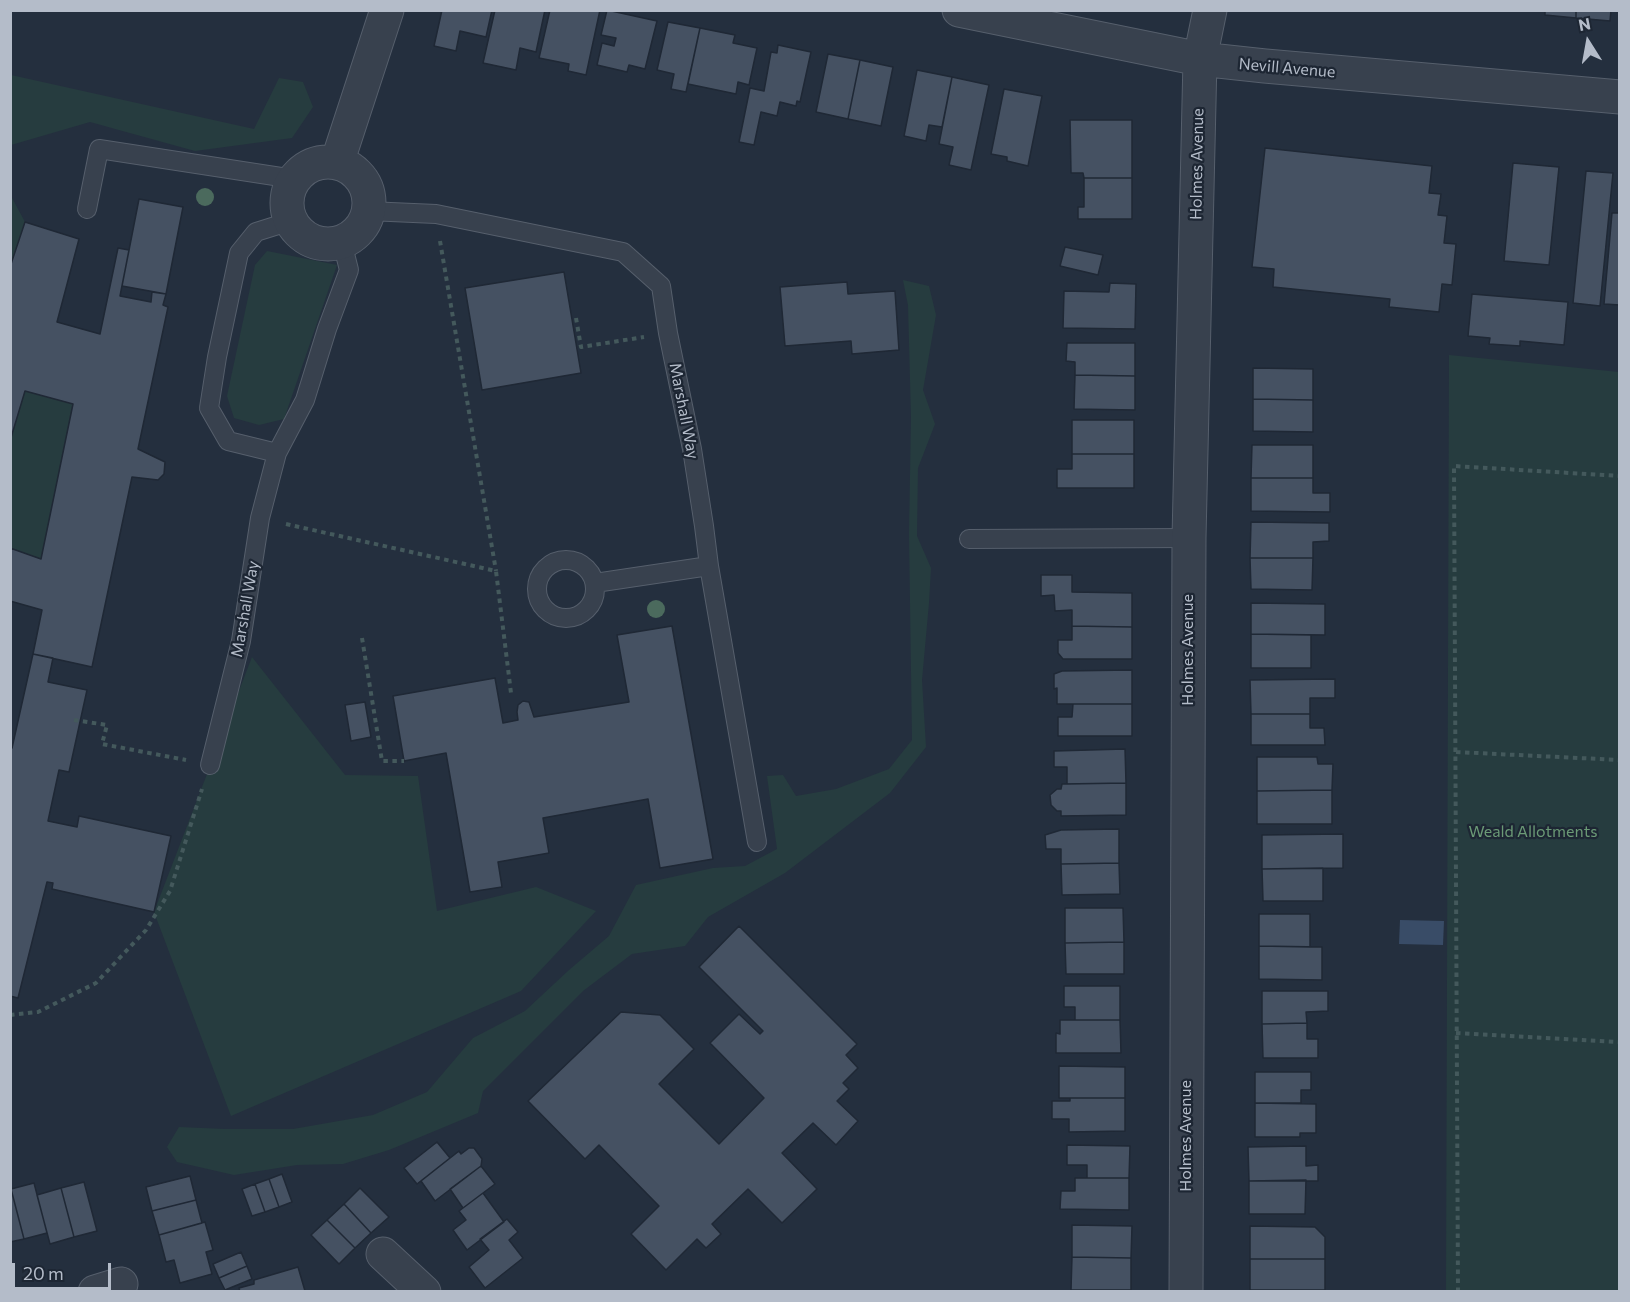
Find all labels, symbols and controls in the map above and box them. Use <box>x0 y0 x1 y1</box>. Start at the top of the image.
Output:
north arrow <box>1558 12 1618 72</box>
text: N <box>1577 13 1592 34</box>
street label: Nevill Avenue <box>1238 54 1336 82</box>
street label: Holmes Avenue <box>1186 108 1208 220</box>
street label: Marshall Way <box>665 361 703 461</box>
street label: Marshall Way <box>227 559 263 659</box>
street label: Holmes Avenue <box>1178 594 1198 706</box>
park label: Weald Allotments <box>1469 822 1597 842</box>
street label: Holmes Avenue <box>1176 1080 1196 1192</box>
scale bar <box>15 1251 114 1289</box>
text: 20 m <box>23 1262 64 1284</box>

